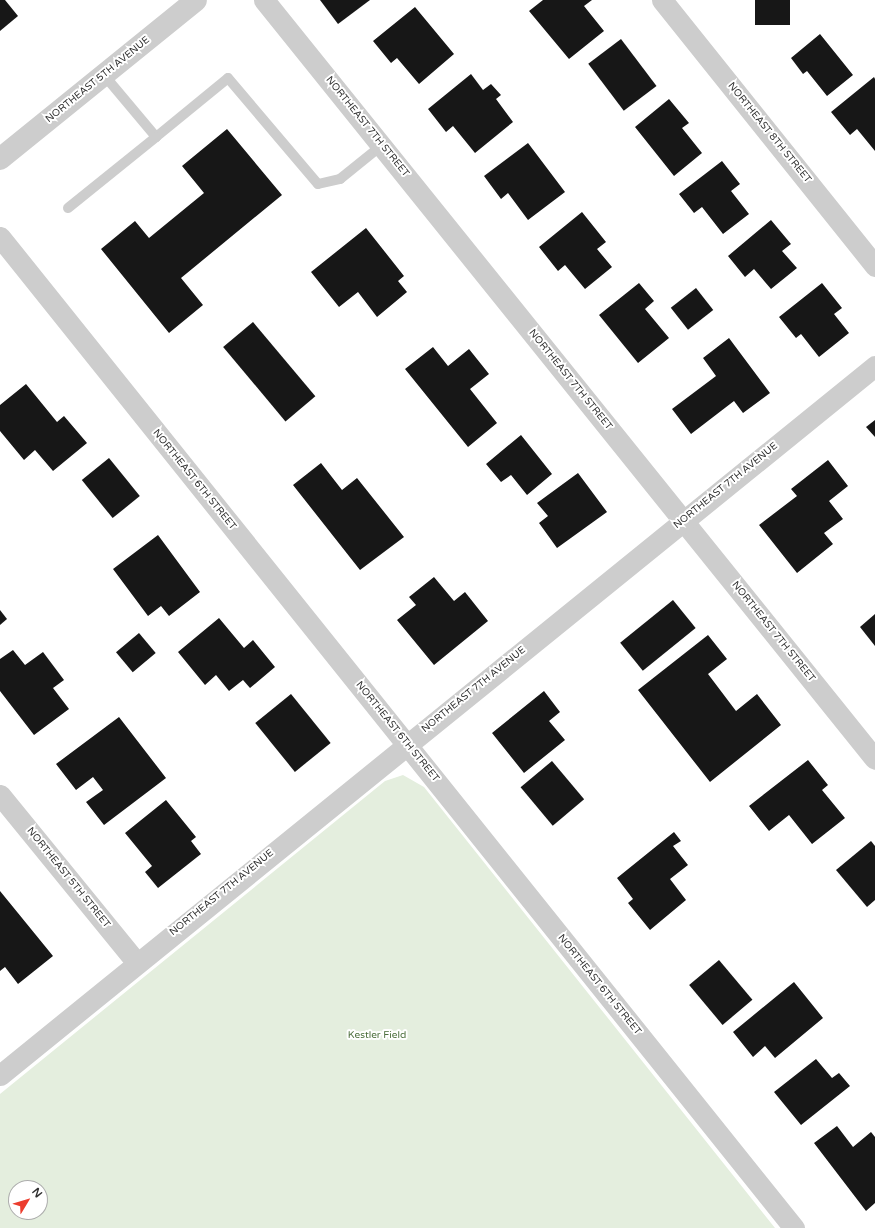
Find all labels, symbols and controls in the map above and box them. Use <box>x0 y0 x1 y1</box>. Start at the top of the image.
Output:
street label: NORTHEAST 5TH AVENUE <box>44 34 152 126</box>
street label: NORTHEAST 7TH STREET <box>323 74 411 180</box>
street label: NORTHEAST 8TH STREET <box>725 80 813 186</box>
street label: NORTHEAST 7TH STREET <box>526 327 614 433</box>
street label: NORTHEAST 6TH STREET <box>150 427 238 533</box>
street label: NORTHEAST 7TH AVENUE <box>672 440 780 532</box>
street label: NORTHEAST 7TH STREET <box>729 579 817 685</box>
street label: NORTHEAST 7TH AVENUE <box>420 644 528 736</box>
street label: NORTHEAST 6TH STREET <box>353 679 441 785</box>
street label: NORTHEAST 5TH STREET <box>24 825 112 931</box>
street label: NORTHEAST 7TH AVENUE <box>168 847 276 939</box>
street label: NORTHEAST 6TH STREET <box>555 932 643 1038</box>
park label: Kestler Field <box>348 1030 406 1042</box>
north arrow <box>8 1180 48 1220</box>
text: N <box>29 1185 45 1200</box>

